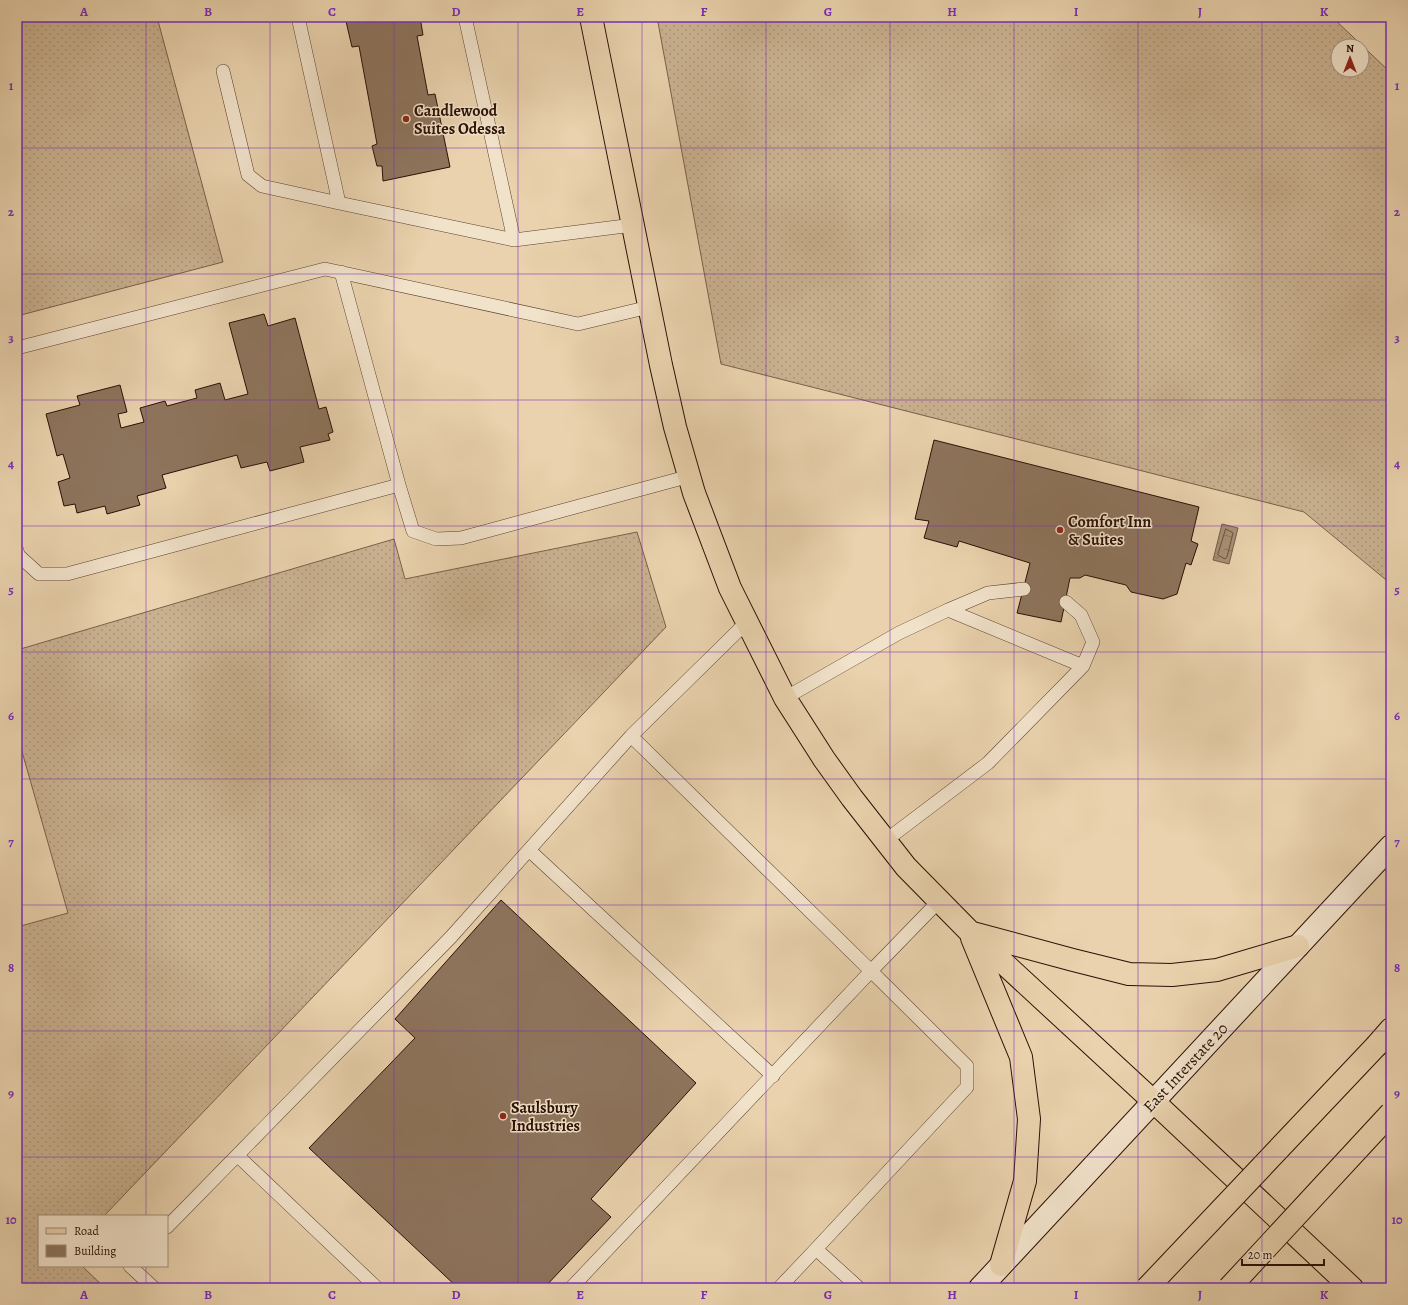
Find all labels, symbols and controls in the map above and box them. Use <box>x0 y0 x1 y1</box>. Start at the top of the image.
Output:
text: A <box>79 3 89 20</box>
text: B <box>204 3 212 20</box>
text: C <box>328 3 336 20</box>
text: D <box>451 3 461 20</box>
text: E <box>576 3 584 20</box>
text: F <box>701 3 708 20</box>
text: G <box>824 3 832 20</box>
text: H <box>947 3 957 20</box>
text: I <box>1074 3 1079 20</box>
text: J <box>1198 3 1202 20</box>
text: K <box>1320 3 1329 20</box>
north arrow <box>1330 38 1370 78</box>
text: N <box>1346 41 1354 56</box>
text: 1 <box>9 77 14 94</box>
text: 1 <box>1395 77 1400 94</box>
place label: Candlewood Suites Odessa <box>414 100 506 140</box>
marker: Candlewood Suites Odessa <box>401 114 411 124</box>
text: 2 <box>8 203 15 220</box>
text: 2 <box>1394 203 1401 220</box>
text: 3 <box>8 329 14 346</box>
text: 3 <box>1394 329 1400 346</box>
text: 4 <box>8 455 14 472</box>
text: 4 <box>1394 455 1400 472</box>
place label: Comfort Inn & Suites <box>1068 511 1151 551</box>
marker: Comfort Inn & Suites <box>1055 525 1065 535</box>
text: 5 <box>8 581 14 598</box>
text: 5 <box>1394 581 1400 598</box>
text: 6 <box>8 707 14 724</box>
text: 6 <box>1394 707 1400 724</box>
text: 7 <box>8 833 14 850</box>
text: 7 <box>1394 833 1400 850</box>
text: 8 <box>8 959 14 976</box>
text: 8 <box>1394 959 1400 976</box>
street label: East Interstate 20 <box>1138 1018 1233 1117</box>
text: 9 <box>8 1085 14 1102</box>
text: 9 <box>1394 1085 1400 1102</box>
place label: Saulsbury Industries <box>511 1097 580 1137</box>
marker: Saulsbury Industries <box>498 1111 508 1121</box>
text: 10 <box>5 1211 17 1228</box>
text: 10 <box>1391 1211 1403 1228</box>
legend <box>38 1215 168 1267</box>
text: Road <box>74 1223 100 1239</box>
scale bar <box>1242 1241 1324 1267</box>
text: Building <box>74 1243 116 1259</box>
text: 20 m <box>1248 1247 1272 1263</box>
text: A <box>79 1286 89 1303</box>
text: B <box>204 1286 212 1303</box>
text: C <box>328 1286 336 1303</box>
text: D <box>451 1286 461 1303</box>
text: E <box>576 1286 584 1303</box>
text: F <box>701 1286 708 1303</box>
text: G <box>824 1286 832 1303</box>
text: H <box>947 1286 957 1303</box>
text: I <box>1074 1286 1079 1303</box>
text: J <box>1198 1286 1202 1303</box>
text: K <box>1320 1286 1329 1303</box>

